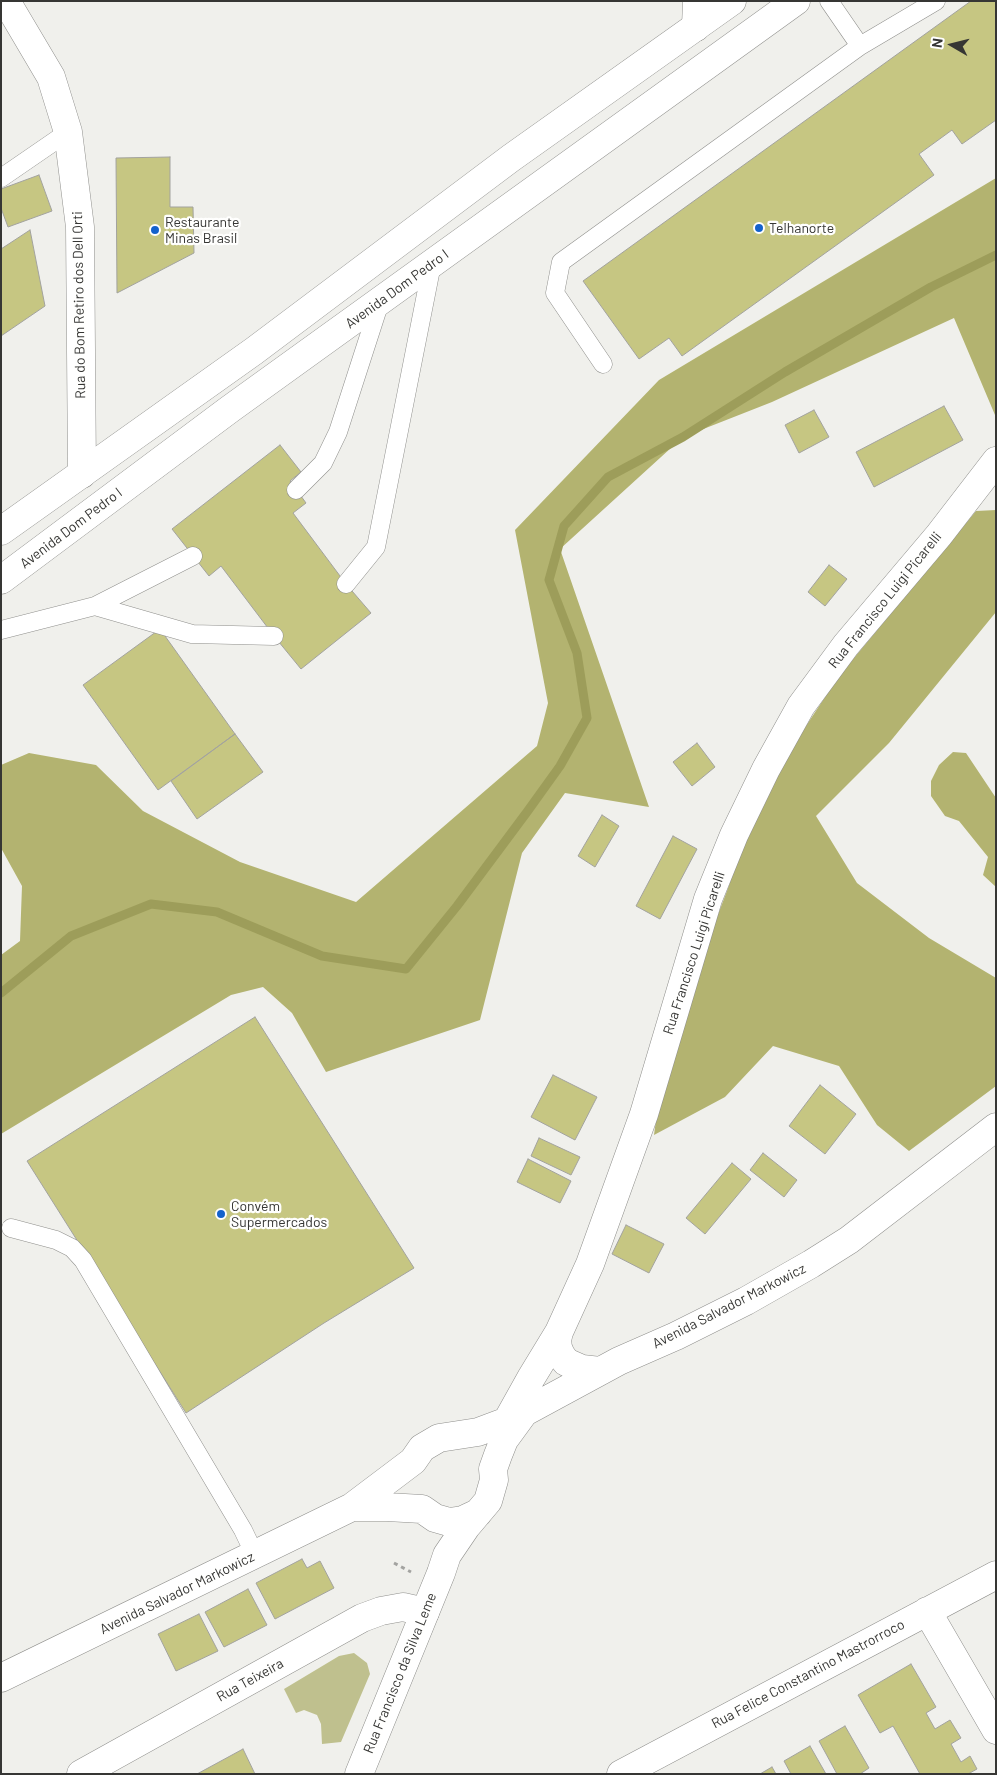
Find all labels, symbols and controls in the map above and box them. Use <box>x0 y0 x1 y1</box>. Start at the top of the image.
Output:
north arrow <box>927 20 977 70</box>
text: N <box>928 37 946 49</box>
street label: Rua do Bom Retiro dos Dell Orti <box>69 211 89 399</box>
place label: Restaurante Minas Brasil <box>165 214 239 246</box>
place label: Telhanorte <box>769 220 834 236</box>
marker: Telhanorte <box>753 222 765 234</box>
marker: Restaurante Minas Brasil <box>149 224 161 236</box>
street label: Avenida Dom Pedro I <box>342 246 452 332</box>
street label: Avenida Dom Pedro I <box>17 484 125 572</box>
street label: Rua Francisco Luigi Picarelli <box>825 528 945 672</box>
street label: Rua Francisco Luigi Picarelli <box>660 869 728 1037</box>
place label: Convém Supermercados <box>231 1198 327 1230</box>
marker: Convém Supermercados <box>215 1208 227 1220</box>
street label: Avenida Salvador Markowicz <box>650 1260 808 1352</box>
street label: Avenida Salvador Markowicz <box>97 1548 257 1638</box>
street label: Rua Francisco da Silva Leme <box>360 1590 440 1756</box>
street label: Rua Felice Constantino Mastrorroco <box>709 1616 907 1732</box>
street label: Rua Teixeira <box>214 1655 286 1705</box>

